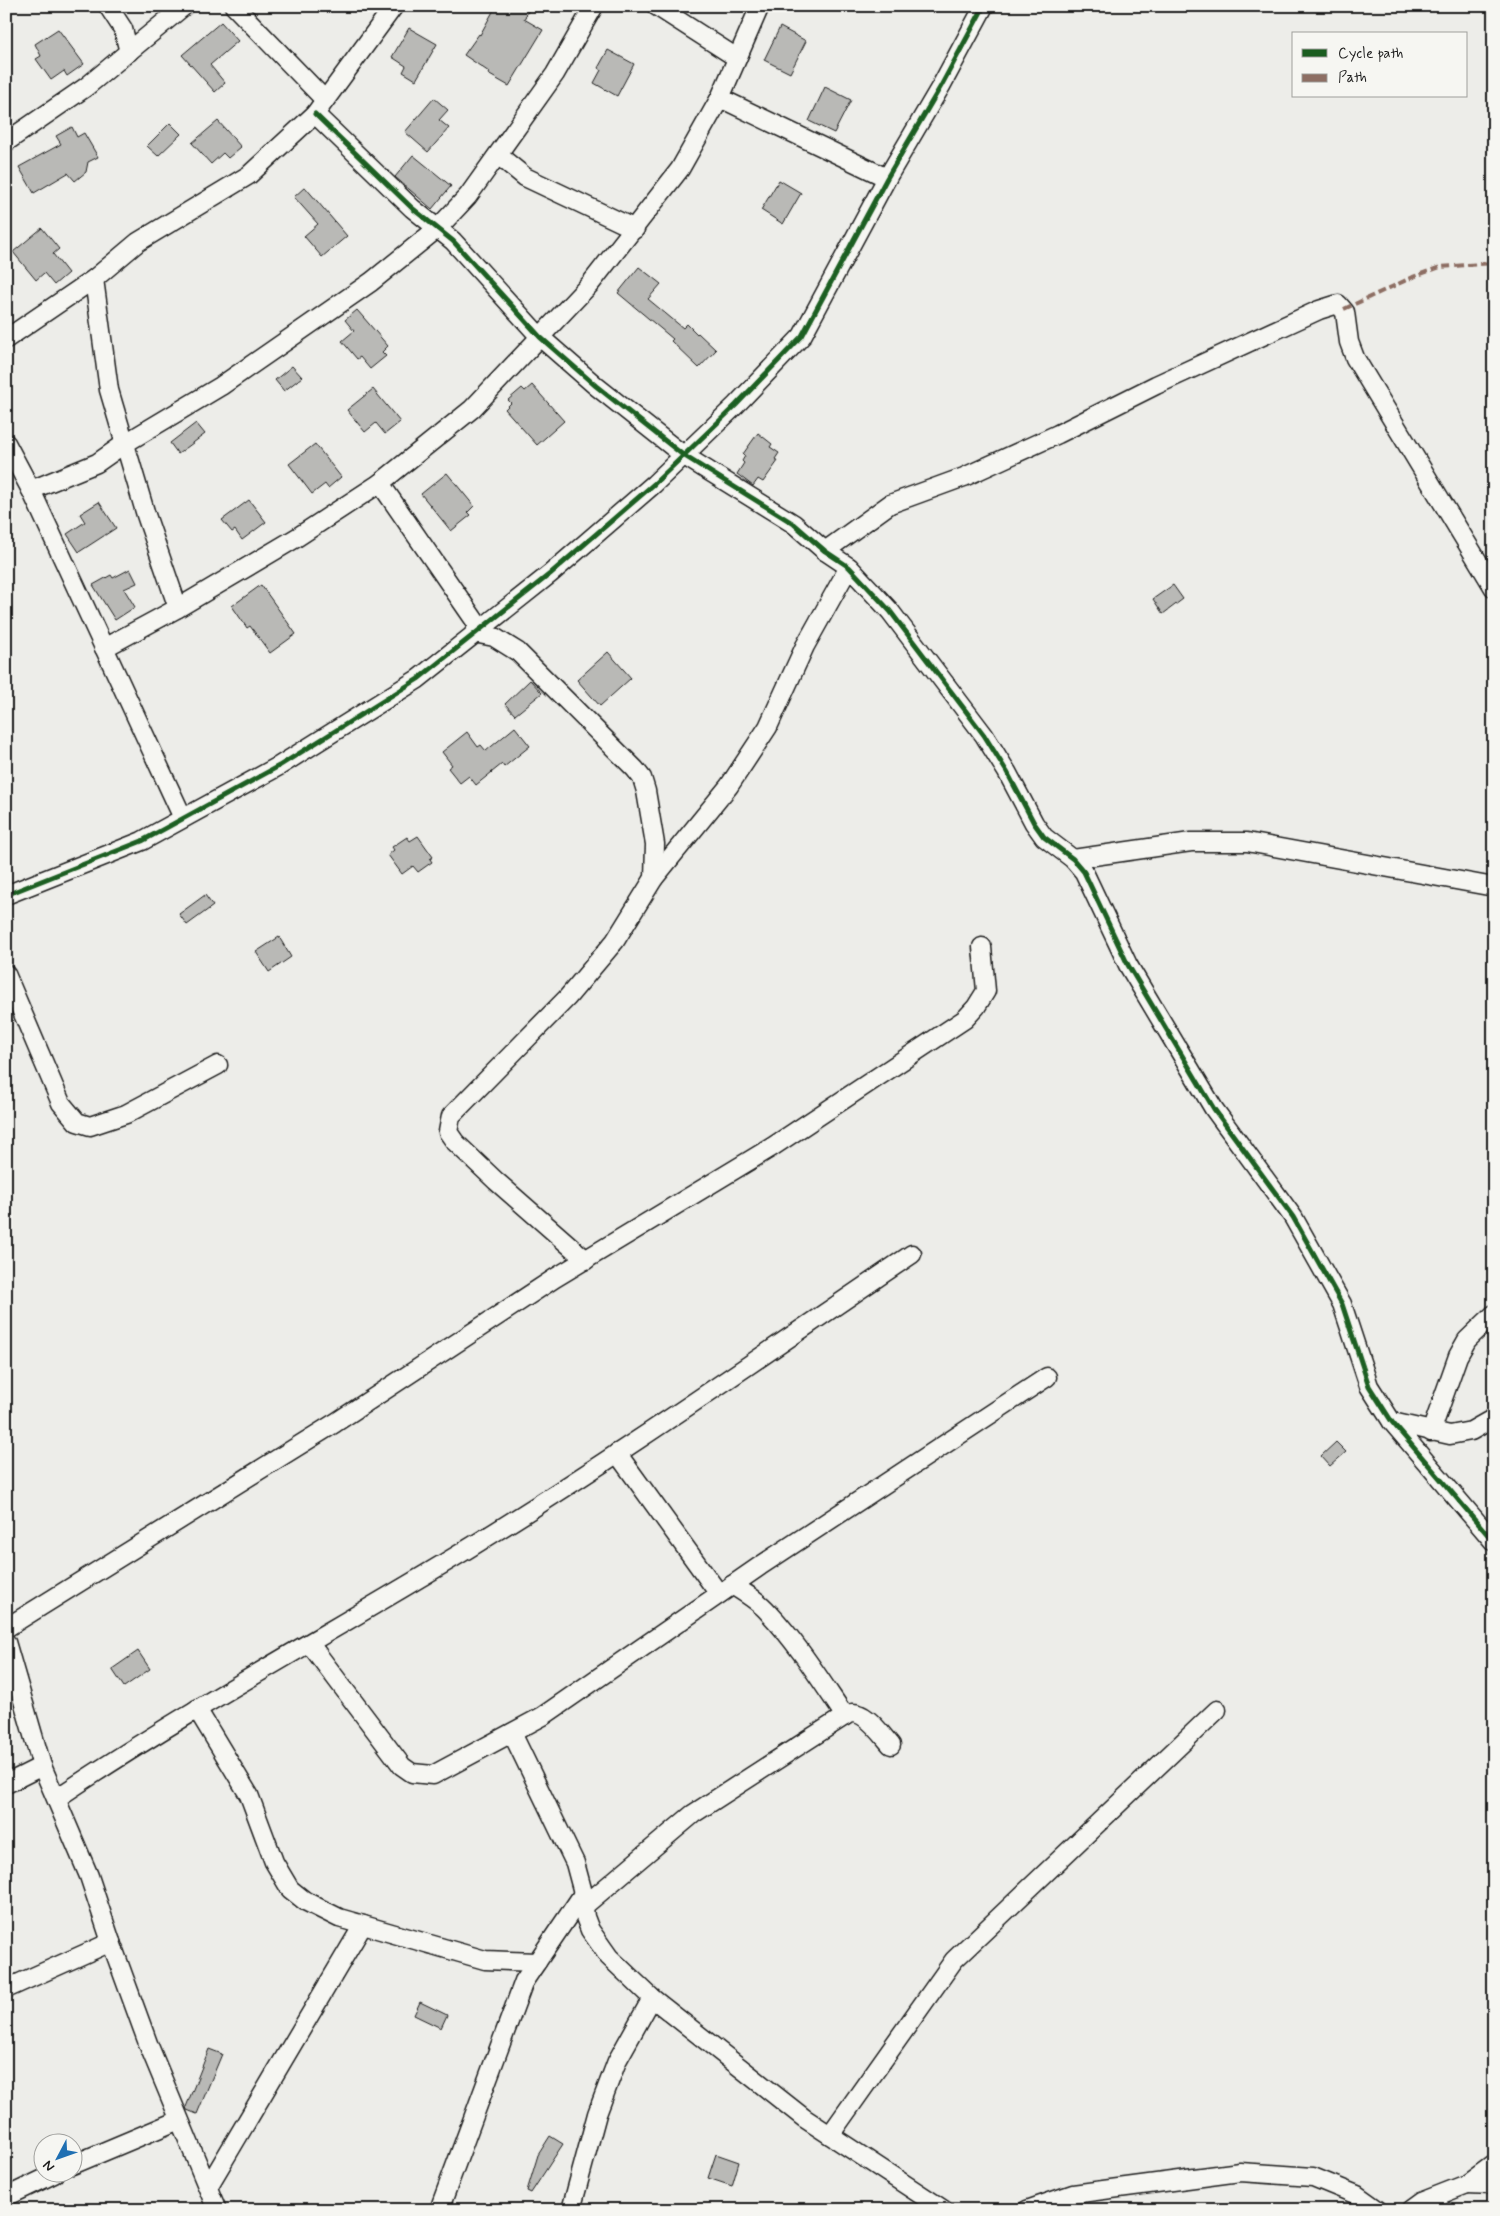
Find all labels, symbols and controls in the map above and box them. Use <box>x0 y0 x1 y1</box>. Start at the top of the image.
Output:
legend <box>1292 32 1468 98</box>
text: Cycle path <box>1338 44 1403 64</box>
text: Path <box>1338 68 1367 88</box>
north arrow <box>32 2134 82 2184</box>
text: N <box>39 2156 59 2175</box>

